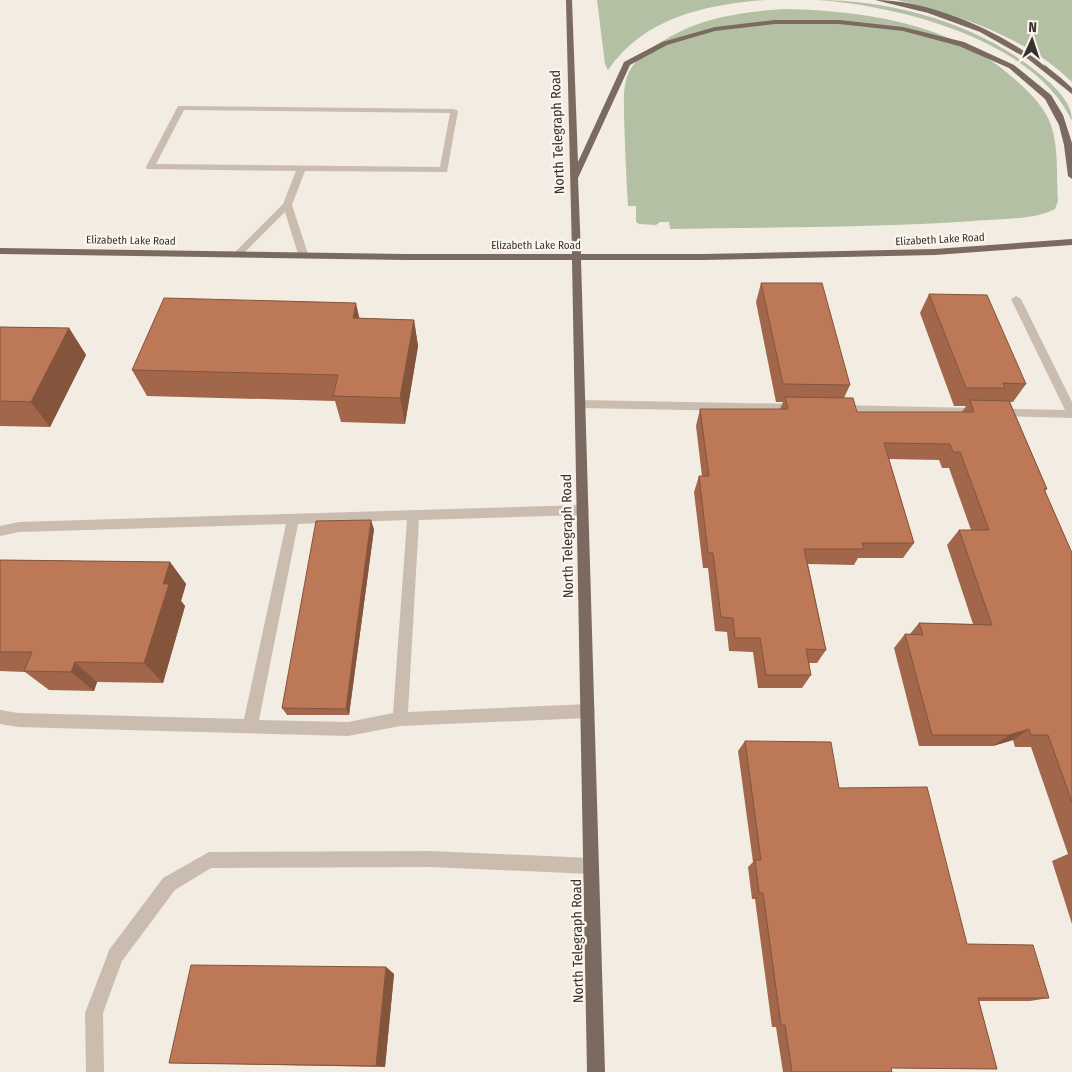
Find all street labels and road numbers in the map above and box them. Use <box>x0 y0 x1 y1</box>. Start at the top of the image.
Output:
street label: North Telegraph Road <box>547 70 568 194</box>
street label: Elizabeth Lake Road <box>895 231 985 248</box>
street label: Elizabeth Lake Road <box>86 233 176 248</box>
street label: Elizabeth Lake Road <box>491 239 581 252</box>
street label: North Telegraph Road <box>558 474 577 598</box>
street label: North Telegraph Road <box>568 879 587 1003</box>

